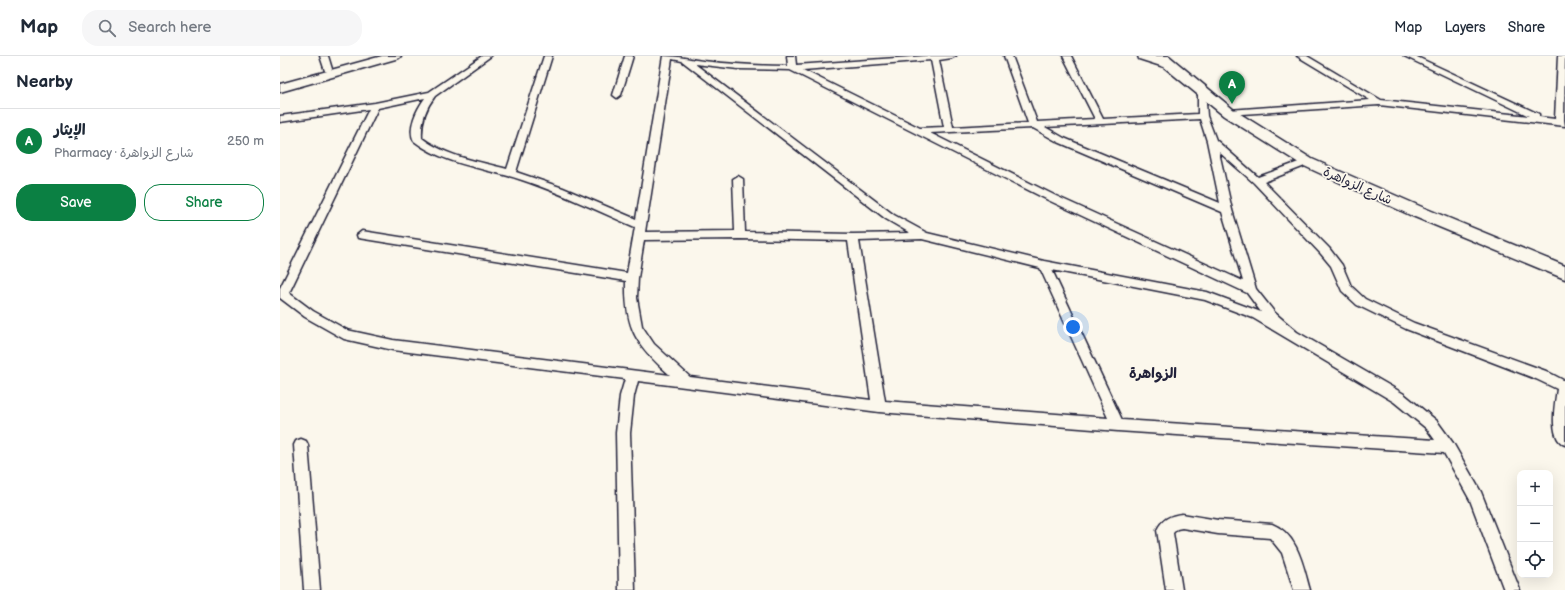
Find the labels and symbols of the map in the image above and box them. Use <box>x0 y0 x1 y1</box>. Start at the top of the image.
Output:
pin: A <box>1219 71 1245 104</box>
street label: شارع الزواهرة <box>1320 164 1395 209</box>
your location <box>1063 317 1083 337</box>
district label: الزواهرة <box>1129 365 1177 383</box>

